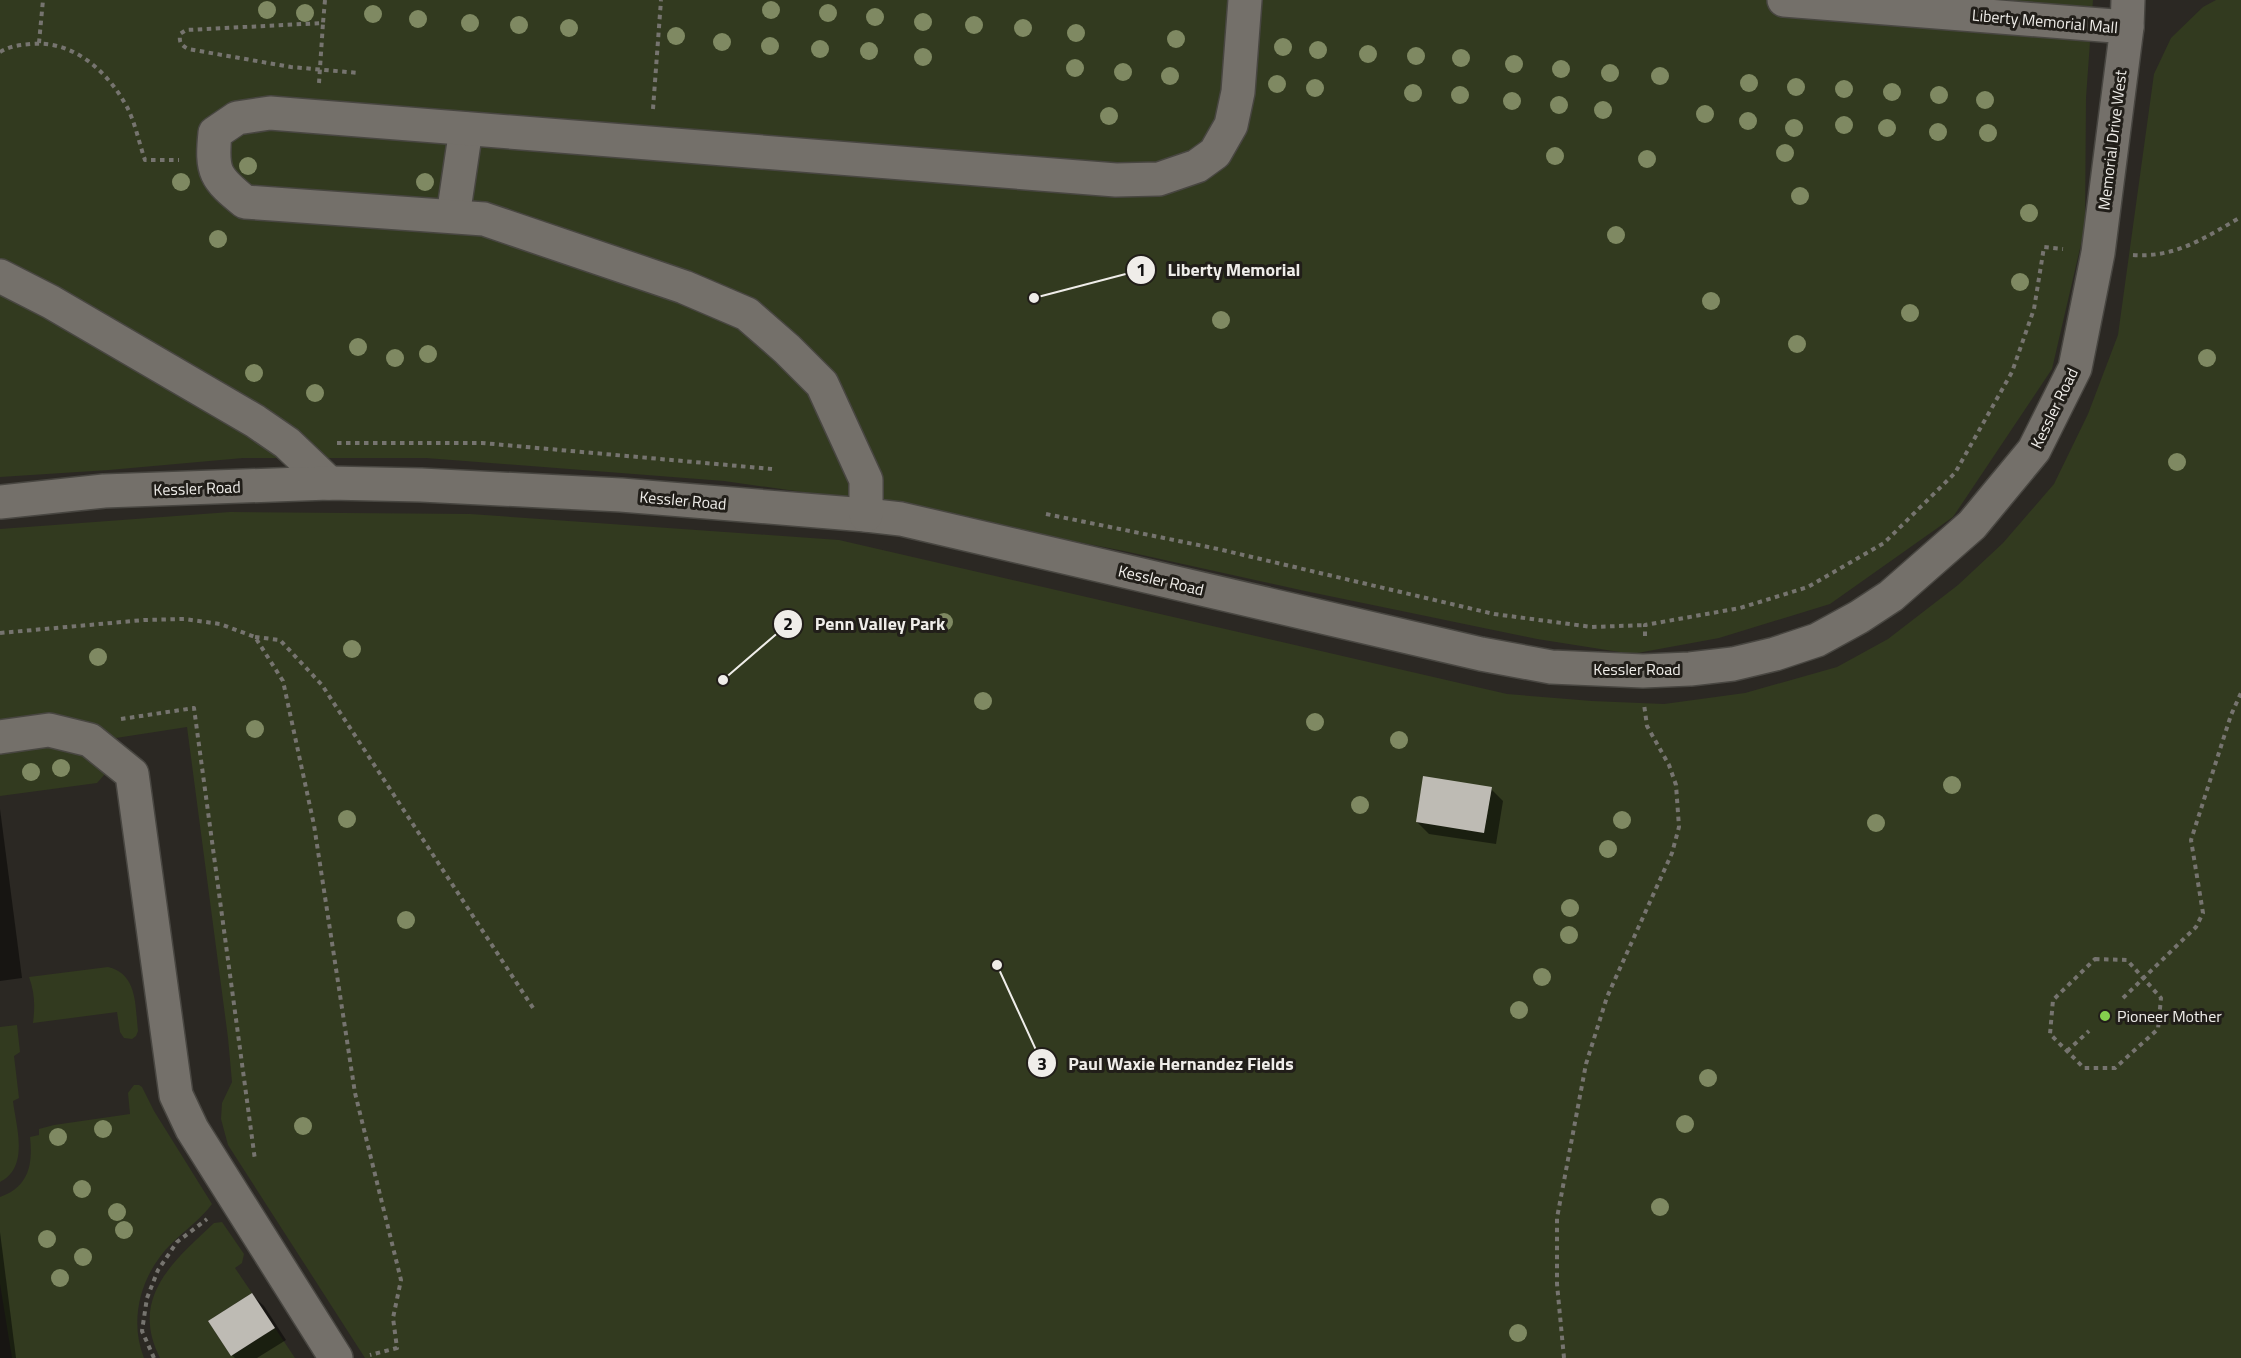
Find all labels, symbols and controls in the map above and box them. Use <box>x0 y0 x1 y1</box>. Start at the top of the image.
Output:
street label: Liberty Memorial Mall <box>1971 3 2119 39</box>
street label: Memorial Drive West <box>2091 68 2133 211</box>
callout: Liberty Memorial <box>1126 252 1313 288</box>
text: 1 <box>1136 256 1146 283</box>
text: Liberty Memorial <box>1168 256 1300 283</box>
street label: Kessler Road <box>2024 364 2084 452</box>
street label: Kessler Road <box>153 474 241 502</box>
street label: Kessler Road <box>638 484 728 516</box>
street label: Kessler Road <box>1116 558 1206 602</box>
callout: Penn Valley Park <box>773 606 958 642</box>
text: 2 <box>783 610 793 637</box>
text: Penn Valley Park <box>815 610 946 637</box>
street label: Kessler Road <box>1593 657 1681 681</box>
place label: Pioneer Mother <box>2117 1004 2222 1028</box>
marker: Pioneer Mother <box>2098 1009 2112 1023</box>
callout: Paul Waxie Hernandez Fields <box>1027 1045 1306 1081</box>
text: 3 <box>1037 1050 1047 1077</box>
text: Paul Waxie Hernandez Fields <box>1068 1050 1294 1077</box>

